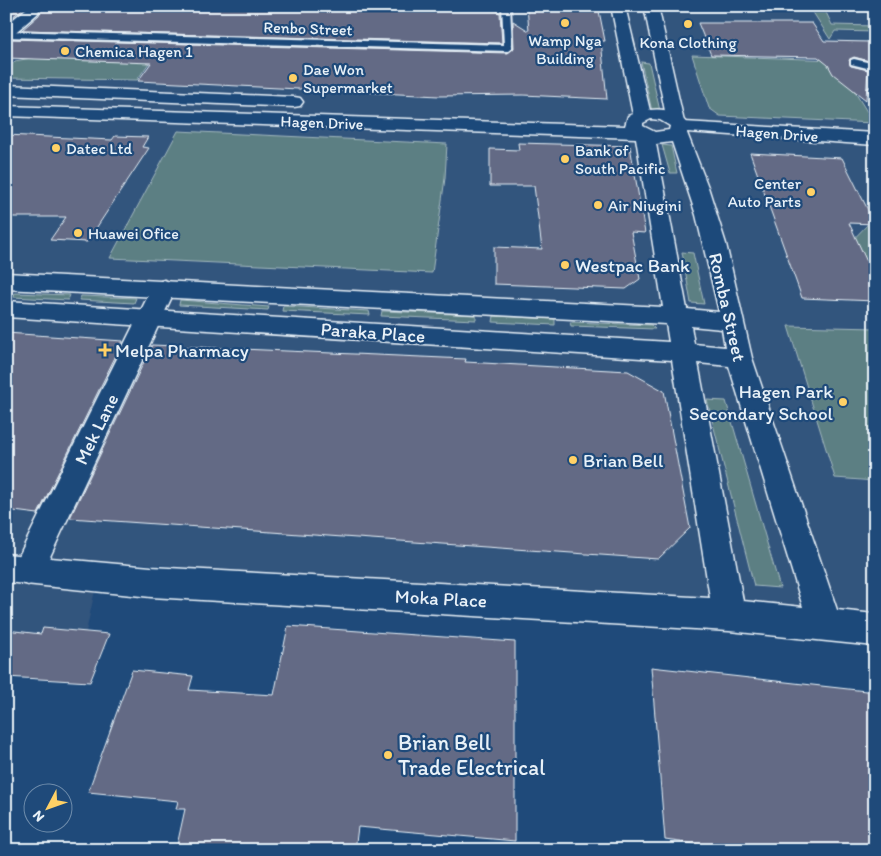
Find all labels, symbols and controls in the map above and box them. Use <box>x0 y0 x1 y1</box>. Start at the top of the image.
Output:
street label: Renbo Street <box>263 17 353 40</box>
marker: Wamp Nga Building <box>559 17 571 29</box>
marker: Kona Clothing <box>682 18 694 30</box>
place label: Wamp Nga Building <box>528 31 602 68</box>
place label: Kona Clothing <box>639 33 737 52</box>
place label: Chemica Hagen 1 <box>75 42 193 61</box>
marker: Chemica Hagen 1 <box>59 45 71 57</box>
place label: Dae Won Supermarket <box>303 60 393 97</box>
marker: Dae Won Supermarket <box>287 72 299 84</box>
street label: Hagen Drive <box>280 112 364 133</box>
street label: Hagen Drive <box>735 121 819 146</box>
place label: Datec Ltd <box>66 139 132 158</box>
place label: Bank of South Pacific <box>575 141 665 178</box>
marker: Datec Ltd <box>50 142 62 154</box>
marker: Bank of South Pacific <box>559 153 571 165</box>
place label: Center Auto Parts <box>728 174 802 211</box>
marker: Center Auto Parts <box>805 186 817 198</box>
place label: Air Niugini <box>608 196 681 215</box>
marker: Air Niugini <box>592 199 604 211</box>
place label: Huawei Ofice <box>88 224 179 243</box>
marker: Huawei Ofice <box>72 227 84 239</box>
street label: Romba Street <box>704 250 751 364</box>
place label: Westpac Bank <box>575 254 690 277</box>
marker: Westpac Bank <box>559 259 571 271</box>
street label: Paraka Place <box>320 317 426 348</box>
place label: Melpa Pharmacy <box>115 339 249 362</box>
marker: Melpa Pharmacy <box>99 344 111 356</box>
place label: Hagen Park Secondary School <box>689 380 834 425</box>
street label: Mek Lane <box>69 390 124 469</box>
marker: Hagen Park Secondary School <box>837 396 849 408</box>
place label: Brian Bell <box>583 449 664 472</box>
marker: Brian Bell <box>567 454 579 466</box>
street label: Moka Place <box>394 585 488 612</box>
place label: Brian Bell Trade Electrical <box>398 729 545 781</box>
marker: Brian Bell Trade Electrical <box>382 749 394 761</box>
north arrow <box>22 784 72 834</box>
text: N <box>29 807 48 825</box>

